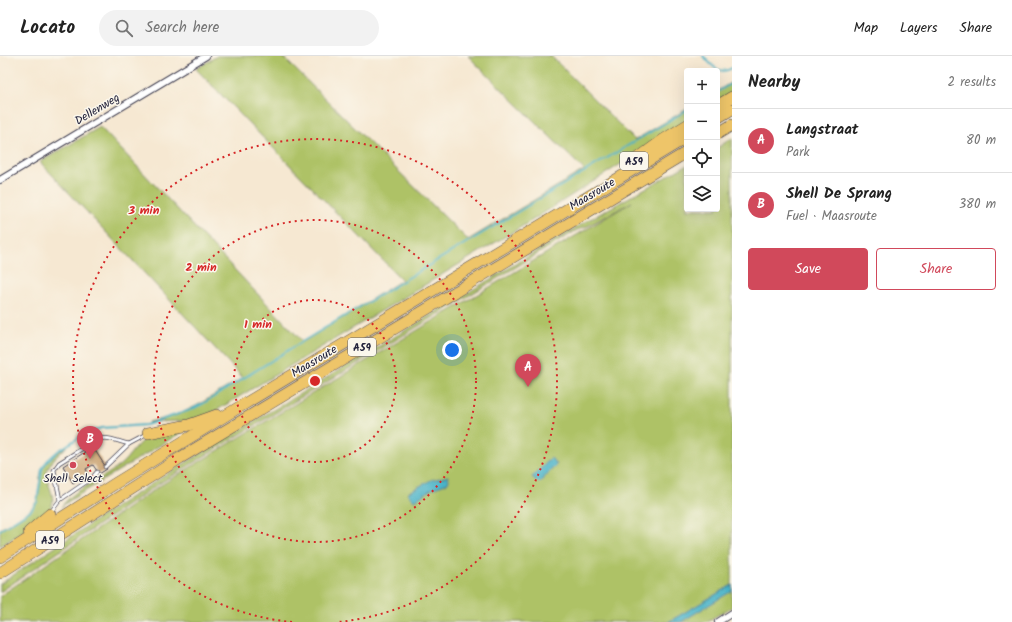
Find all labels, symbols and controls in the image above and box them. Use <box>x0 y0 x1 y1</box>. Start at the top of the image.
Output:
search box <box>99 10 379 46</box>
text: Locato <box>20 13 75 43</box>
text: Search here <box>145 16 219 40</box>
icon: search <box>113 17 135 39</box>
text: Map <box>854 17 878 39</box>
text: Layers <box>900 17 938 39</box>
text: Share <box>960 17 992 39</box>
map controls <box>684 68 720 212</box>
button: + <box>684 68 720 104</box>
text: Nearby <box>748 69 800 96</box>
text: 2 results <box>948 72 996 93</box>
street label: Dellenweg <box>71 88 124 130</box>
button: − <box>684 104 720 140</box>
text: Langstraat <box>786 118 859 142</box>
text: A <box>757 130 765 151</box>
text: 80 m <box>966 130 996 151</box>
button: locate <box>684 140 720 176</box>
text: Park <box>786 142 810 163</box>
road number: A59 <box>620 152 648 170</box>
street label: Maasroute <box>565 173 620 216</box>
button: layers <box>684 176 720 212</box>
text: Shell De Sprang <box>786 182 892 206</box>
text: B <box>757 194 765 215</box>
text: 380 m <box>959 194 996 215</box>
text: 3 min <box>128 201 160 220</box>
text: Fuel · Maasroute <box>786 206 877 227</box>
button: Save <box>748 248 868 290</box>
button: Share <box>876 248 996 290</box>
text: 2 min <box>185 258 217 277</box>
text: 1 min <box>244 315 272 334</box>
road number: A59 <box>348 338 376 356</box>
street label: Maasroute <box>287 340 342 383</box>
your location <box>442 340 462 360</box>
pin: A <box>515 354 541 387</box>
centre of rings <box>308 374 322 388</box>
pin: B <box>77 426 103 459</box>
marker: Shell Select <box>68 460 78 470</box>
place label: Shell Select <box>44 469 103 488</box>
road number: A59 <box>36 531 64 549</box>

